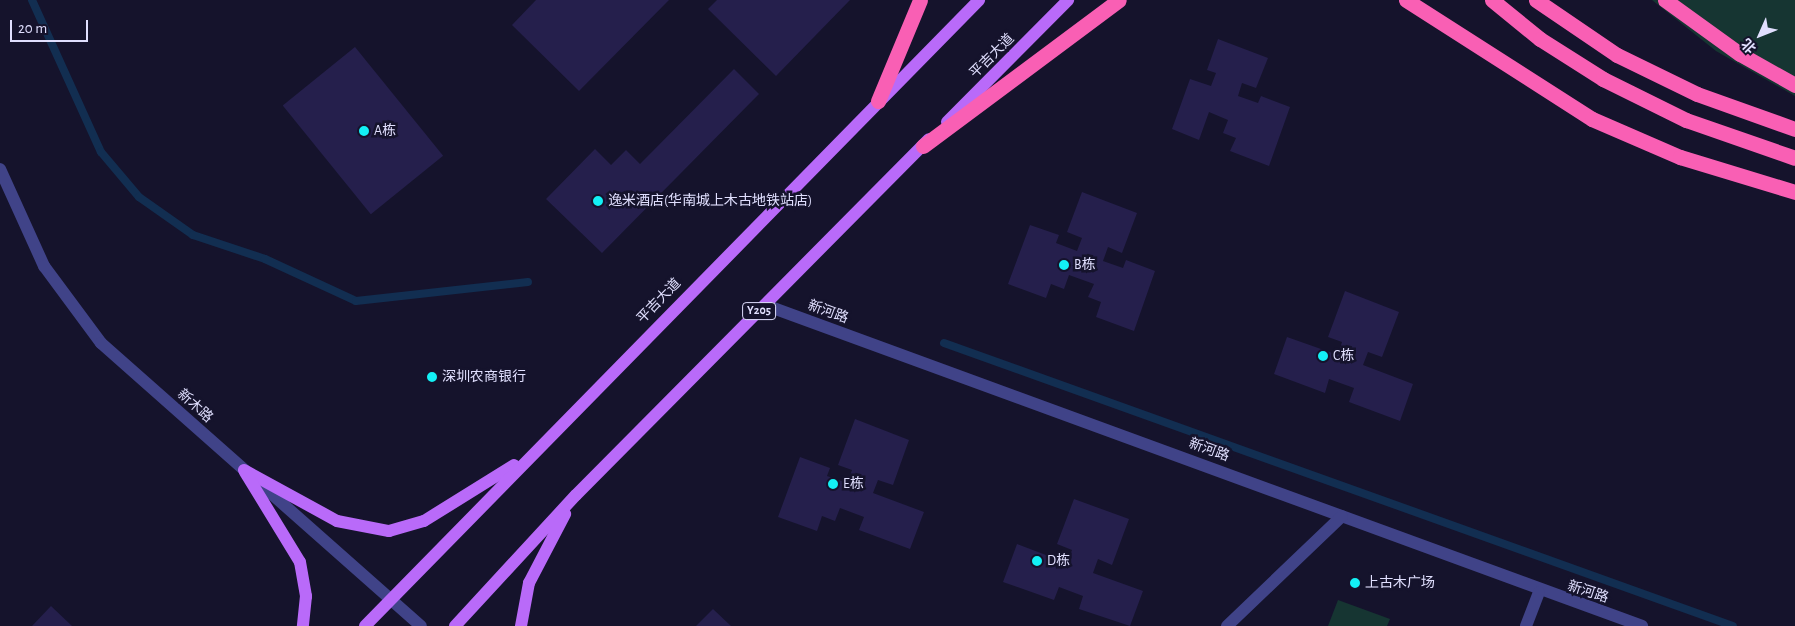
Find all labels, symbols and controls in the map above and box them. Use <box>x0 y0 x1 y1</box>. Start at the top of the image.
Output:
scale bar <box>12 10 90 42</box>
north arrow <box>1735 10 1785 60</box>
text: 20 m <box>18 21 47 36</box>
street label: 平吉大道 <box>966 30 1018 82</box>
text: 北 <box>1739 36 1759 55</box>
place label: A栋 <box>374 123 396 139</box>
marker: A栋 <box>358 125 370 137</box>
place label: 逸米酒店(华南城上木古地铁站店) <box>608 193 812 209</box>
marker: 逸米酒店(华南城上木古地铁站店) <box>592 195 604 207</box>
place label: B栋 <box>1074 257 1096 273</box>
marker: B栋 <box>1058 259 1070 271</box>
street label: 平吉大道 <box>634 275 684 327</box>
street label: 新河路 <box>805 297 851 327</box>
road number: Y205 <box>742 302 776 321</box>
place label: C栋 <box>1333 348 1354 364</box>
marker: C栋 <box>1317 350 1329 362</box>
place label: 深圳农商银行 <box>442 369 526 385</box>
marker: 深圳农商银行 <box>426 371 438 383</box>
street label: 新木路 <box>174 386 216 426</box>
street label: 新河路 <box>1186 435 1232 465</box>
place label: E栋 <box>843 476 864 492</box>
marker: E栋 <box>827 478 839 490</box>
place label: D栋 <box>1047 553 1070 569</box>
marker: D栋 <box>1031 555 1043 567</box>
place label: 上古木广场 <box>1365 575 1435 591</box>
marker: 上古木广场 <box>1349 577 1361 589</box>
street label: 新河路 <box>1565 578 1611 606</box>

